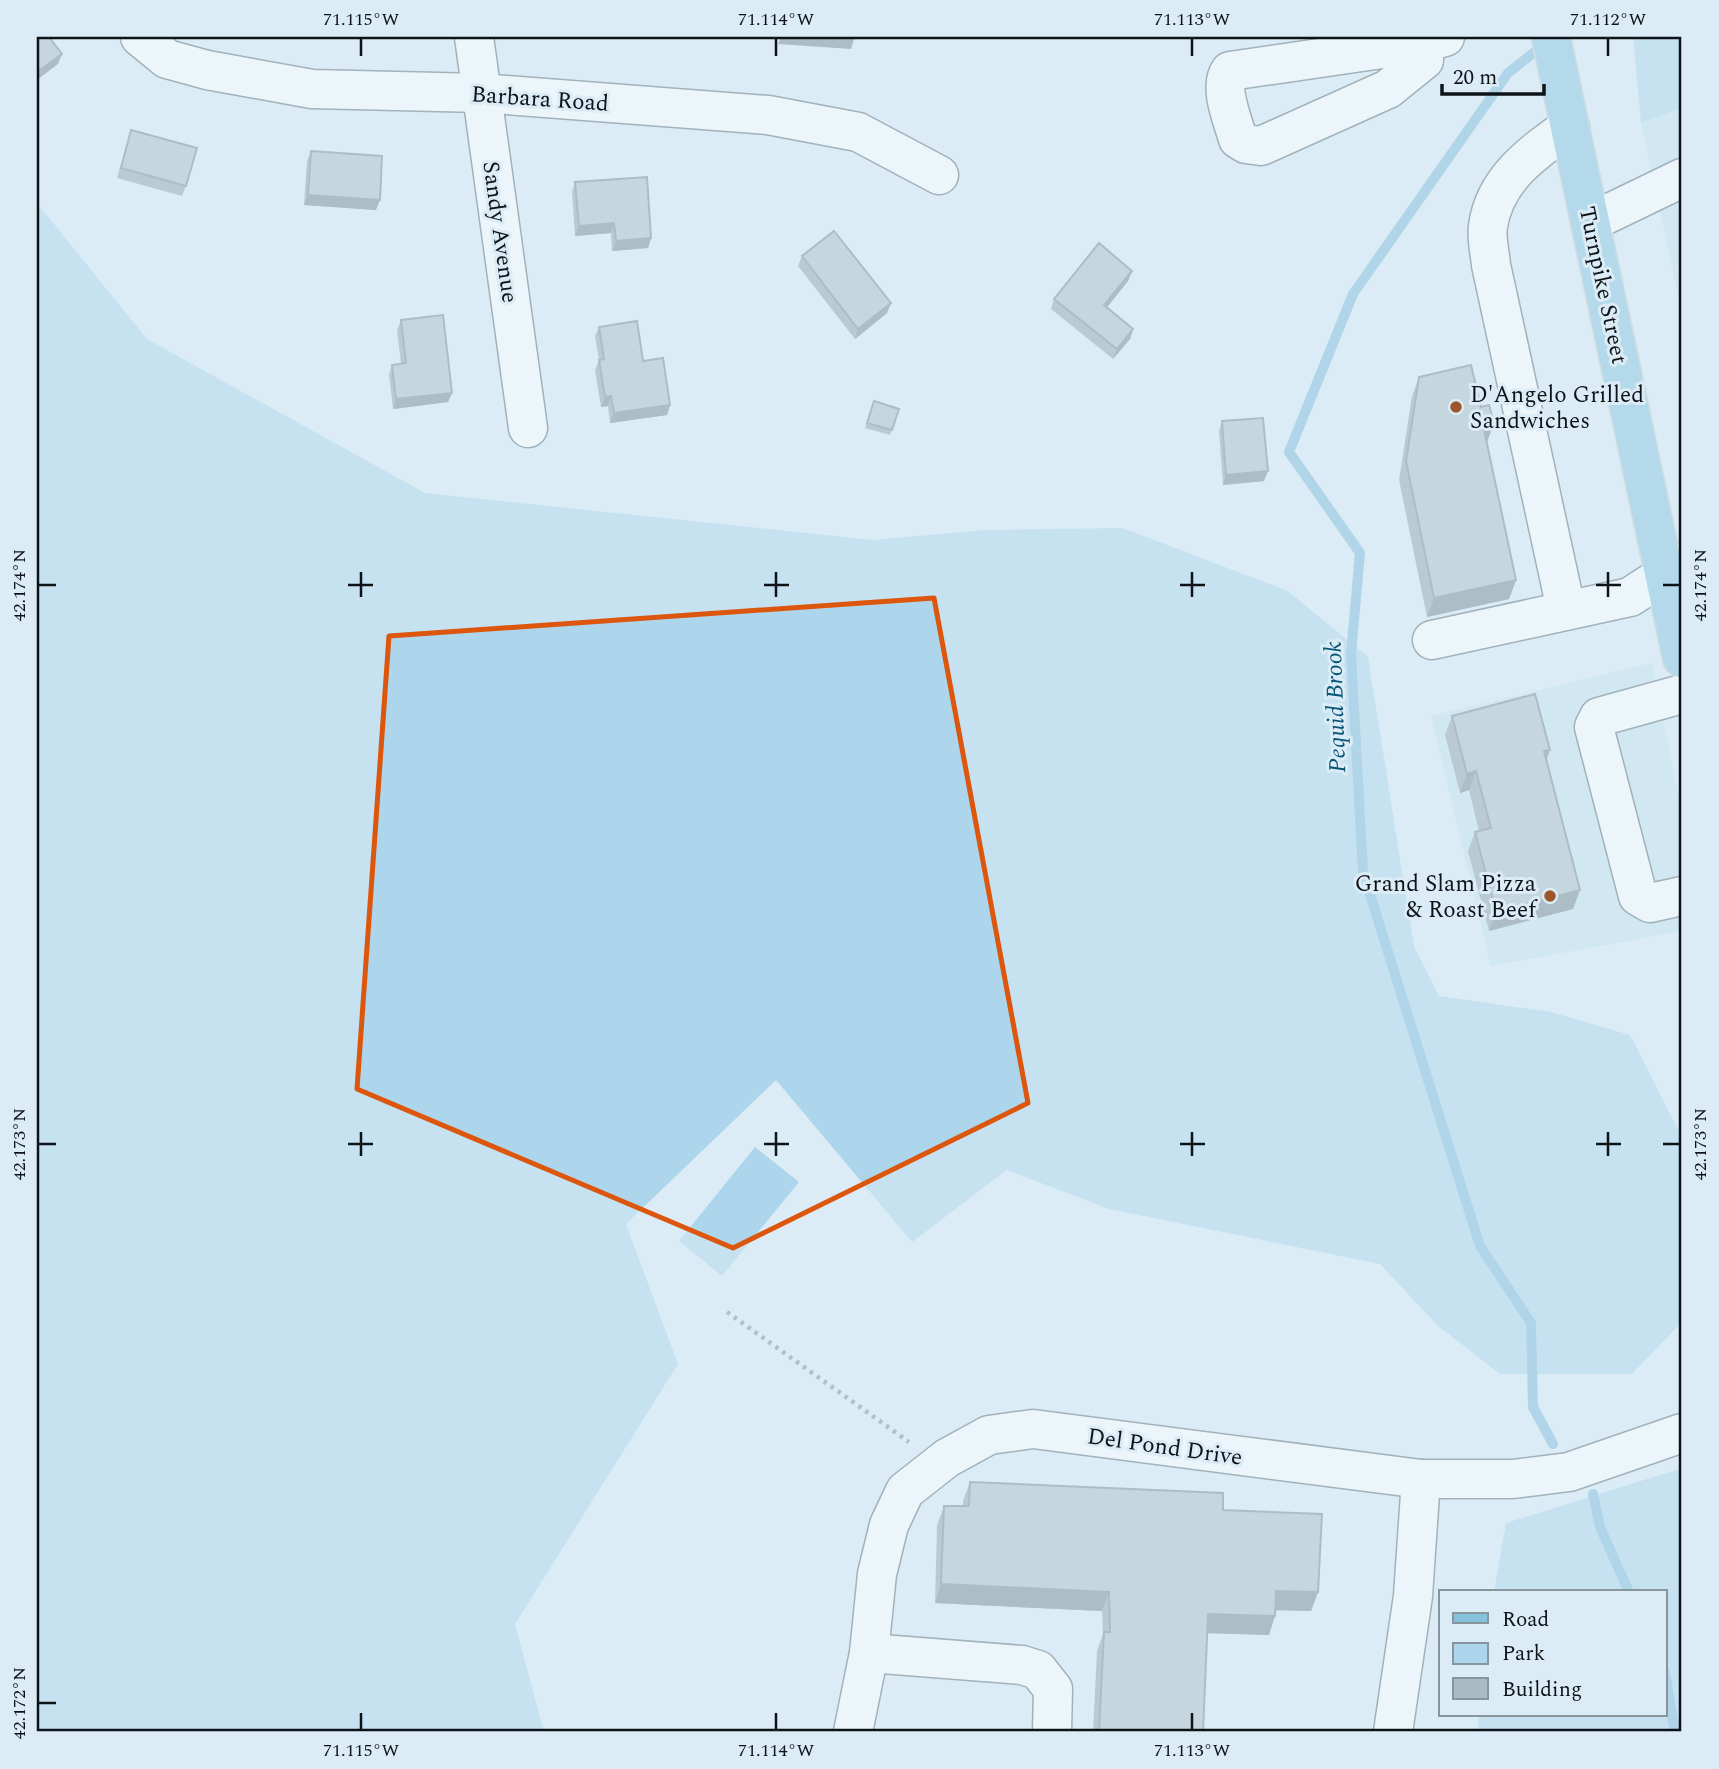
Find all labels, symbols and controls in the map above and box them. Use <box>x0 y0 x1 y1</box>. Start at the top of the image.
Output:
text: 71.115°W <box>323 6 399 33</box>
text: 71.114°W <box>738 6 814 33</box>
text: 71.113°W <box>1154 6 1230 33</box>
text: 71.112°W <box>1570 6 1646 33</box>
scale bar <box>1442 52 1544 96</box>
text: 20 m <box>1453 62 1497 94</box>
street label: Barbara Road <box>470 77 610 122</box>
street label: Sandy Avenue <box>472 159 527 305</box>
street label: Turnpike Street <box>1569 203 1636 367</box>
place label: D'Angelo Grilled Sandwiches <box>1470 378 1644 439</box>
marker: D'Angelo Grilled Sandwiches <box>1448 399 1464 415</box>
text: 42.174°N <box>6 549 33 621</box>
text: 42.174°N <box>1687 549 1714 621</box>
water label: Pequid Brook <box>1316 641 1356 773</box>
place label: Grand Slam Pizza & Roast Beef <box>1355 867 1538 928</box>
marker: Grand Slam Pizza & Roast Beef <box>1542 888 1558 904</box>
text: 42.173°N <box>6 1108 33 1180</box>
text: 42.173°N <box>1687 1108 1714 1180</box>
street label: Del Pond Drive <box>1085 1419 1245 1476</box>
legend <box>1439 1590 1666 1716</box>
text: Road <box>1502 1604 1549 1636</box>
text: Park <box>1502 1638 1546 1670</box>
text: 42.172°N <box>6 1667 33 1739</box>
text: Building <box>1502 1674 1582 1706</box>
text: 71.115°W <box>323 1737 399 1764</box>
text: 71.114°W <box>738 1737 814 1764</box>
text: 71.113°W <box>1154 1737 1230 1764</box>

